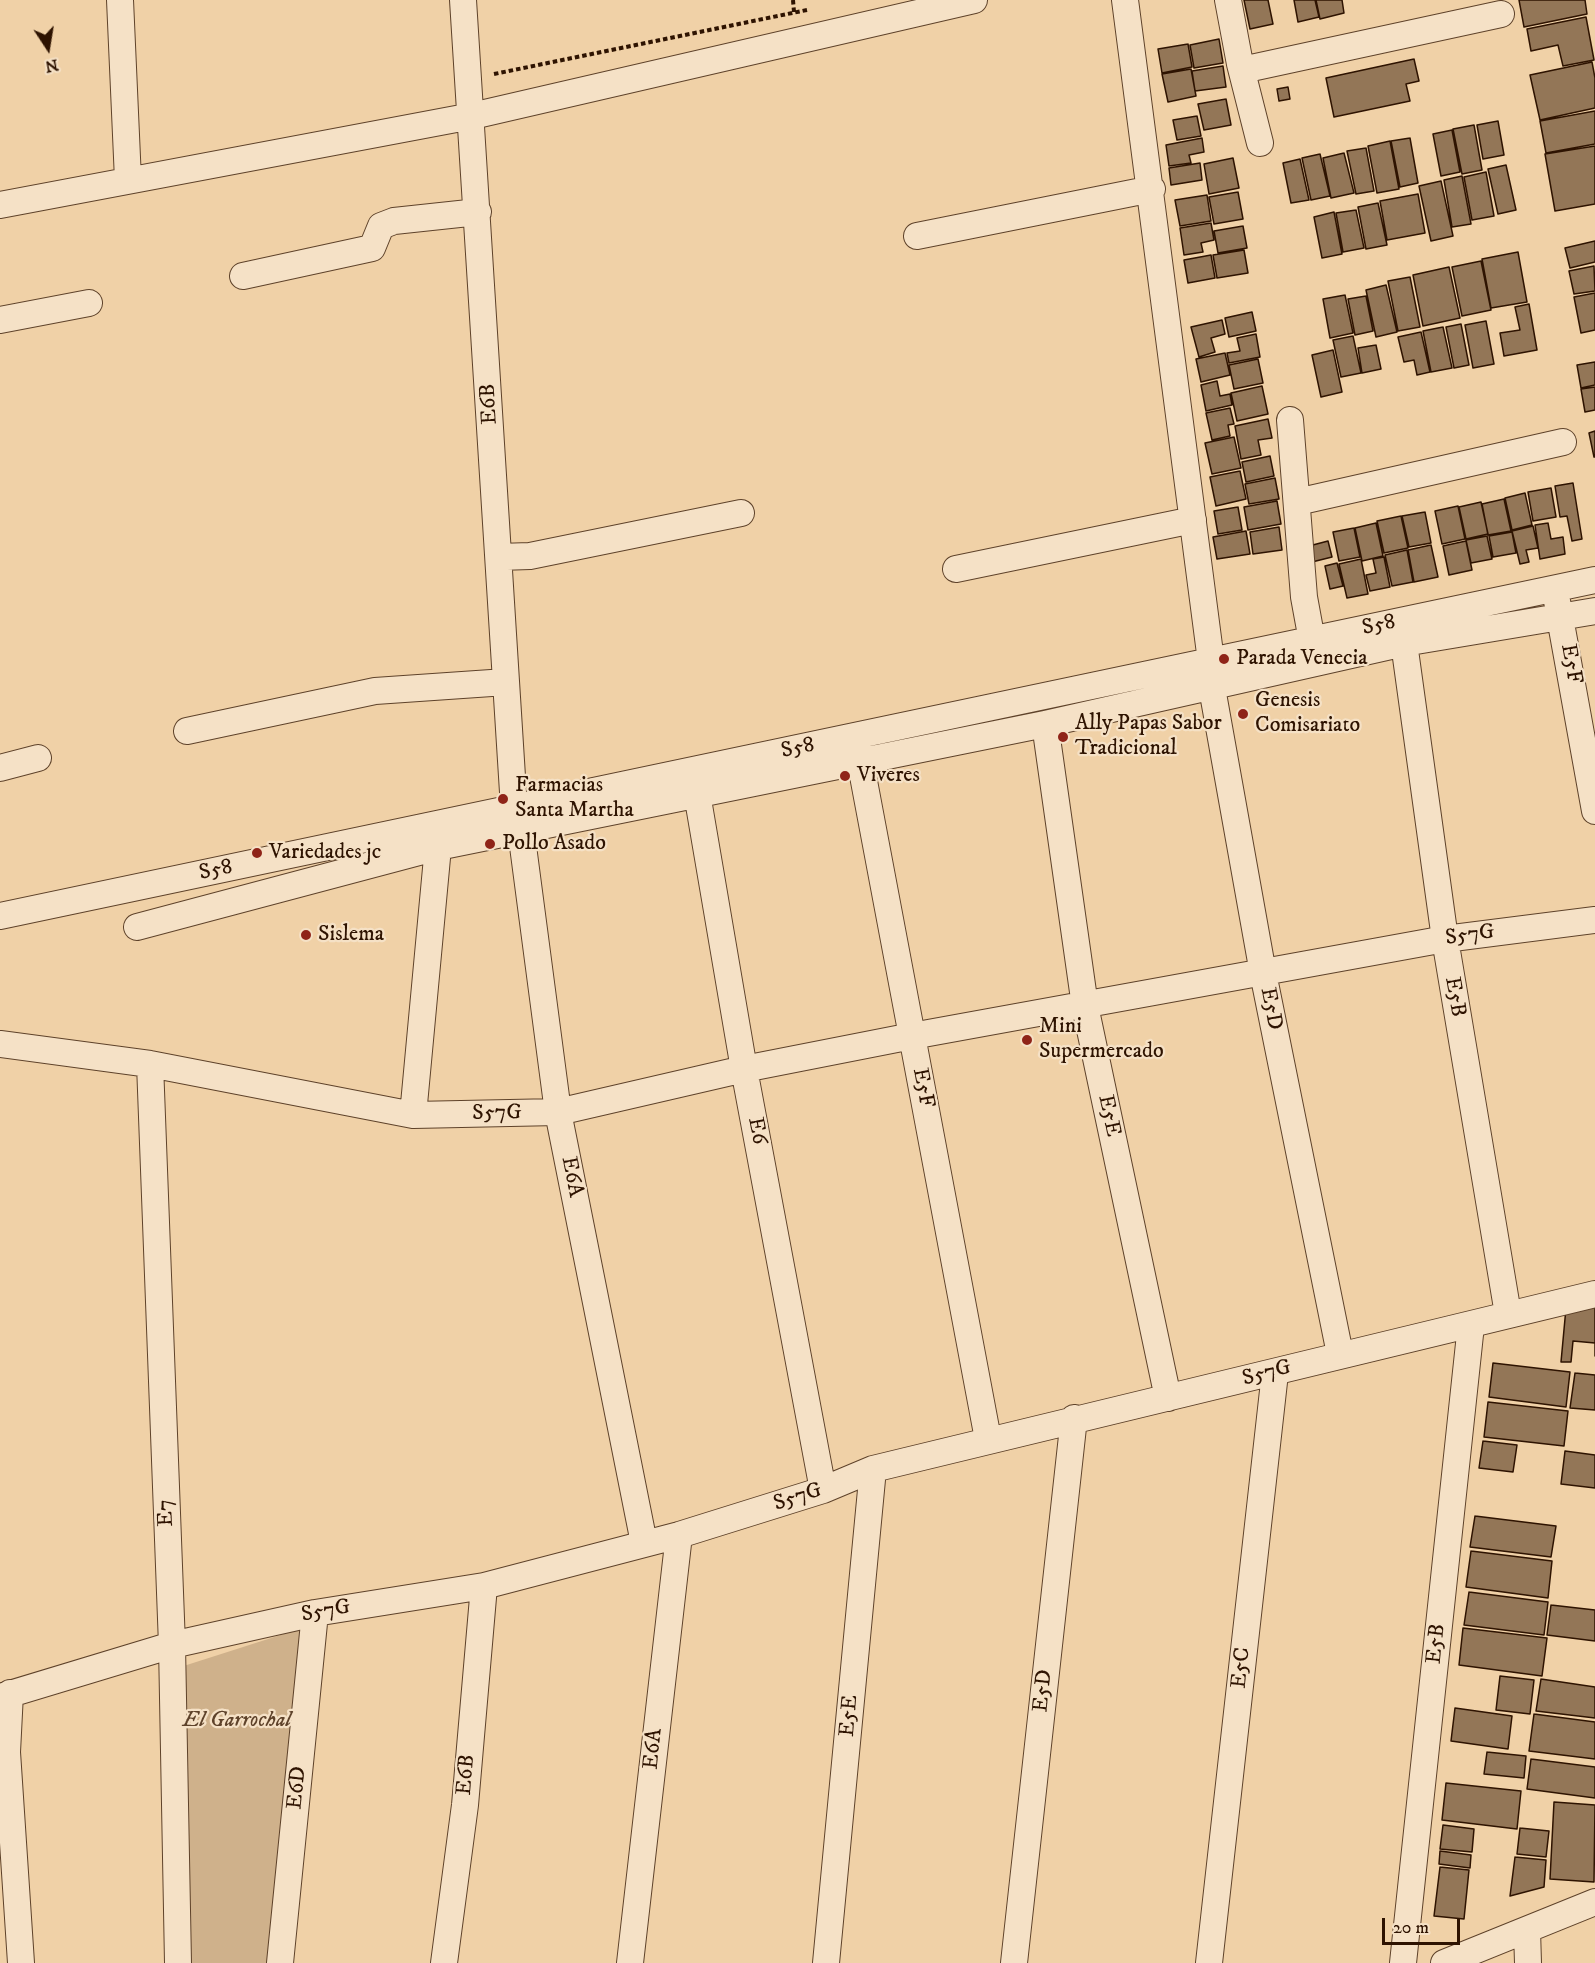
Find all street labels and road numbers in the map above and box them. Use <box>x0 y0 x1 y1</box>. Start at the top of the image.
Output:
street label: E6B <box>476 383 504 425</box>
street label: S58 <box>1360 610 1398 642</box>
street label: E5F <box>1554 642 1586 686</box>
street label: S58 <box>779 733 817 765</box>
street label: S58 <box>197 855 235 887</box>
street label: S57G <box>1444 919 1496 953</box>
street label: E5B <box>1437 975 1471 1019</box>
street label: E5D <box>1253 985 1287 1033</box>
street label: E5F <box>905 1066 939 1110</box>
street label: E5E <box>1091 1093 1125 1139</box>
street label: S57G <box>472 1100 522 1128</box>
street label: E6 <box>740 1115 772 1147</box>
street label: E6A <box>554 1154 588 1200</box>
street label: S57G <box>1240 1355 1294 1393</box>
street label: S57G <box>770 1478 826 1518</box>
street label: E7 <box>153 1499 181 1527</box>
street label: S57G <box>299 1595 353 1629</box>
street label: E5B <box>1422 1623 1452 1665</box>
street label: E5C <box>1227 1646 1257 1690</box>
street label: E5D <box>1029 1668 1059 1714</box>
street label: E5E <box>835 1694 865 1738</box>
street label: E6A <box>639 1727 669 1771</box>
street label: E6B <box>452 1753 482 1797</box>
street label: E6D <box>283 1765 313 1811</box>

